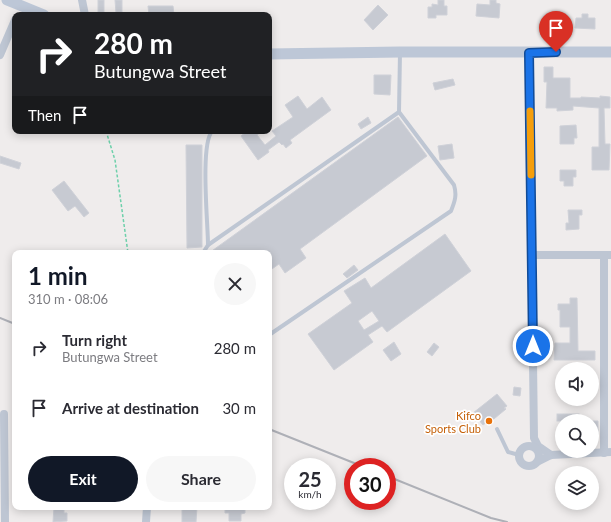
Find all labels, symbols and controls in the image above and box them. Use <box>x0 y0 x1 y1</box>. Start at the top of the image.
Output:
pin <box>539 11 573 52</box>
icon: arrive <box>545 17 567 39</box>
text: 280 m <box>94 26 173 60</box>
icon: right <box>28 28 80 80</box>
text: Butungwa Street <box>94 60 226 82</box>
icon: arrive <box>69 104 91 126</box>
text: Then <box>28 106 61 124</box>
text: 1 min <box>28 261 88 290</box>
button: close <box>214 263 256 305</box>
text: 310 m · 08:06 <box>28 291 108 307</box>
position arrow <box>512 325 554 367</box>
text: Turn right <box>62 331 127 349</box>
icon: right <box>28 337 50 359</box>
text: 280 m <box>214 339 256 357</box>
text: Butungwa Street <box>62 349 158 365</box>
map controls <box>555 362 599 510</box>
button: sound <box>555 362 599 406</box>
icon: arrive <box>28 397 50 419</box>
text: Arrive at destination <box>62 399 199 417</box>
text: 30 m <box>222 399 256 417</box>
place label: Kifco Sports Club <box>425 409 481 435</box>
button: search <box>555 414 599 458</box>
marker: Kifco Sports Club <box>484 416 494 426</box>
button: Exit <box>28 456 138 502</box>
button: Share <box>146 456 256 502</box>
speed limit sign: 30 <box>344 458 396 510</box>
button: layers <box>555 466 599 510</box>
text: 25 <box>298 467 322 491</box>
text: km/h <box>298 488 322 500</box>

